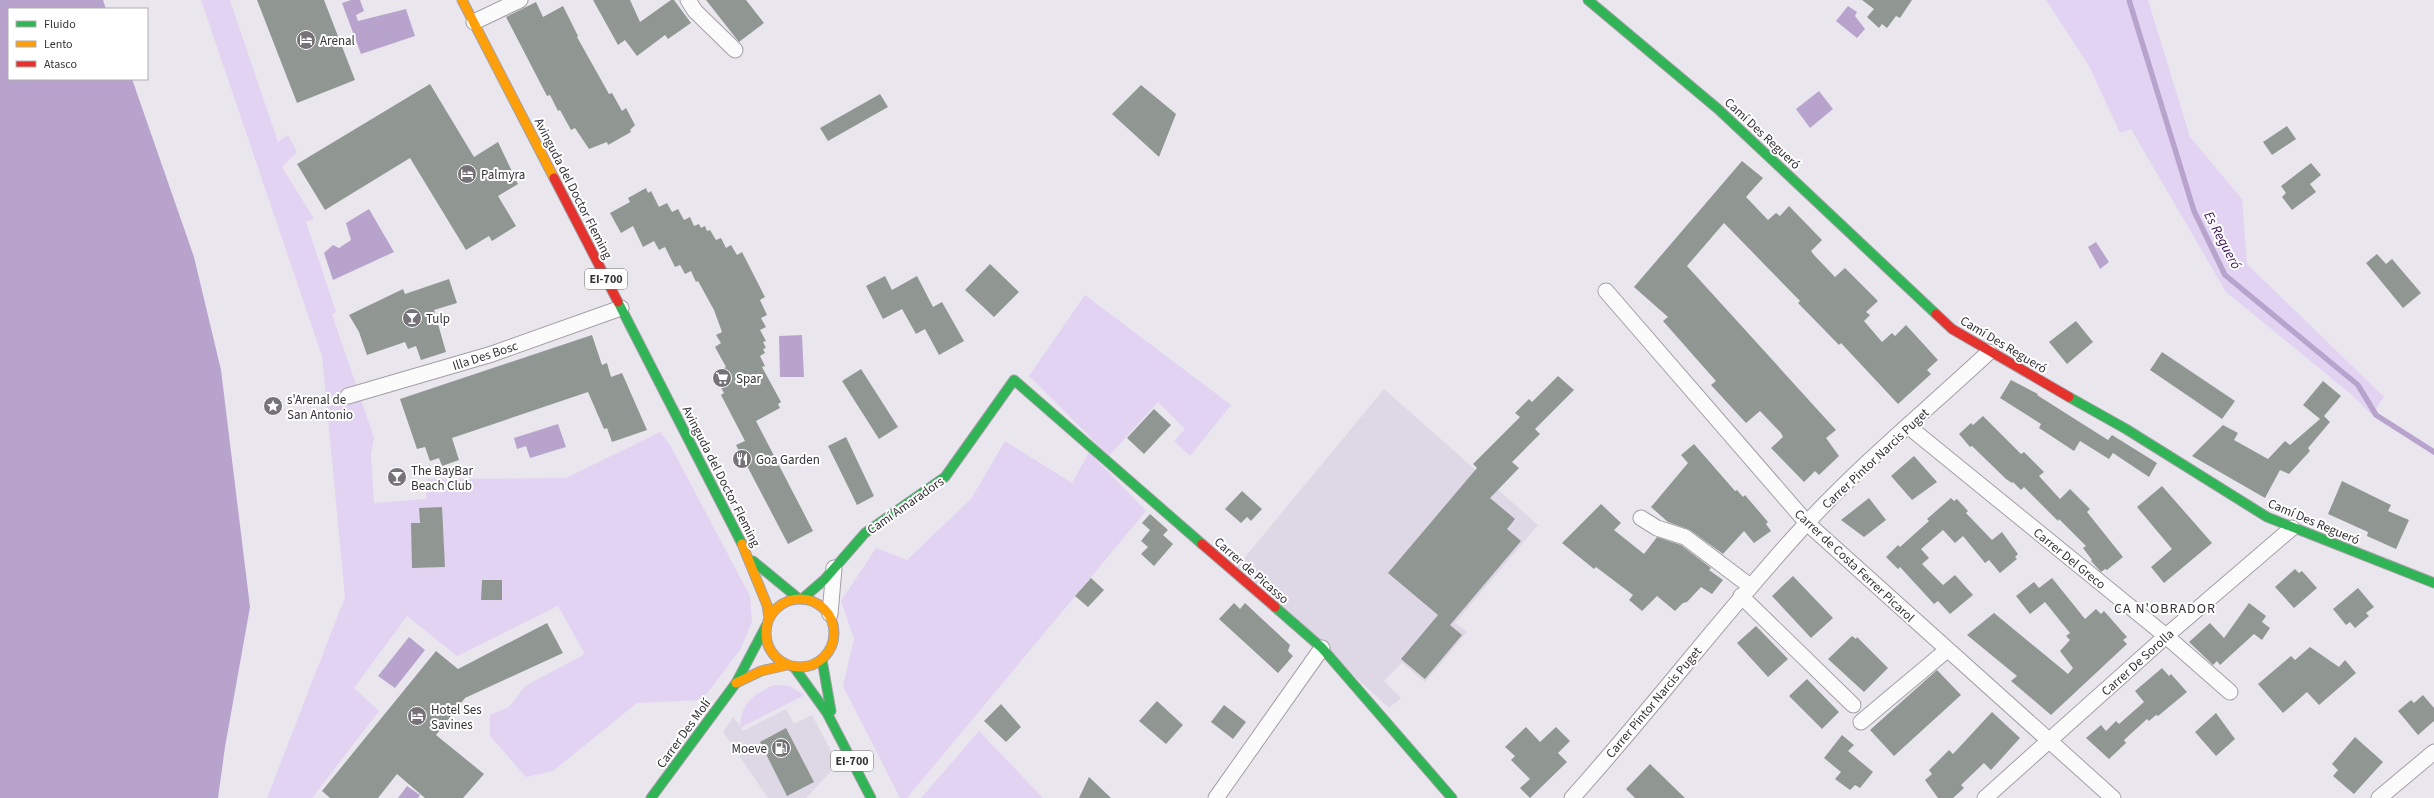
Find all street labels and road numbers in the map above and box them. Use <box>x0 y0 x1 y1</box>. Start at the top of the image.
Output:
street label: Camí Des Regueró <box>1720 94 1804 174</box>
street label: Avinguda del Doctor Fleming <box>530 115 617 262</box>
road number: EI-700 <box>585 269 627 289</box>
street label: Camí Des Regueró <box>1957 312 2050 378</box>
street label: Illa Des Bosc <box>450 337 520 375</box>
street label: Avinguda del Doctor Fleming <box>678 403 765 550</box>
street label: Carrer Pintor Narcis Puget <box>1818 404 1934 513</box>
street label: Camí Amaradors <box>864 472 948 539</box>
street label: Camí Des Regueró <box>2265 494 2362 549</box>
street label: Carrer de Costa Ferrer Picarol <box>1790 505 1918 626</box>
street label: Carrer Del Greco <box>2029 524 2109 594</box>
street label: Carrer de Picasso <box>1210 533 1293 608</box>
street label: Carrer De Sorolla <box>2097 625 2178 700</box>
street label: Carrer Pintor Narcis Puget <box>1602 643 1706 762</box>
street label: Carrer Des Molí <box>652 695 716 772</box>
road number: EI-700 <box>831 751 873 771</box>

